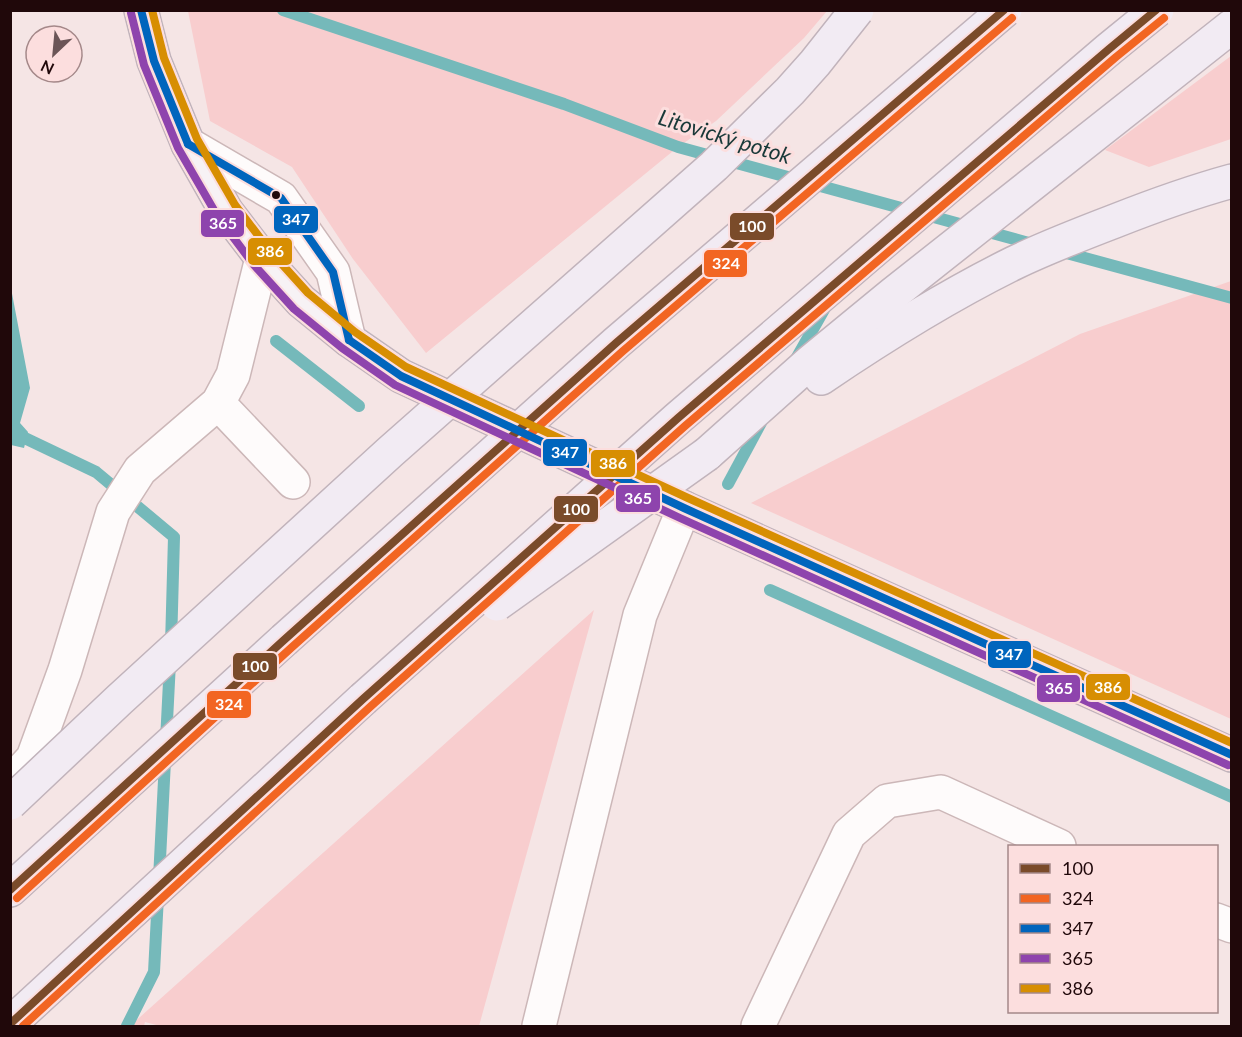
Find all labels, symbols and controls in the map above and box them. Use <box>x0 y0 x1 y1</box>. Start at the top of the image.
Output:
north arrow <box>24 24 84 84</box>
text: N <box>38 57 57 79</box>
water label: Litovický potok <box>655 103 795 169</box>
unlabelled marker <box>270 189 282 201</box>
line badge: 347 <box>273 205 319 234</box>
line badge: 365 <box>200 209 245 238</box>
text: 347 <box>282 209 310 228</box>
line badge: 100 <box>729 212 775 241</box>
text: 365 <box>209 213 237 232</box>
text: 100 <box>738 216 766 235</box>
line badge: 386 <box>247 237 293 266</box>
text: 386 <box>256 241 284 260</box>
line badge: 324 <box>703 249 748 278</box>
text: 324 <box>712 253 740 272</box>
line badge: 347 <box>542 438 588 467</box>
text: 347 <box>551 442 579 461</box>
line badge: 386 <box>590 449 636 478</box>
text: 386 <box>599 453 627 472</box>
line badge: 365 <box>615 484 661 513</box>
text: 365 <box>624 488 652 507</box>
line badge: 100 <box>553 495 599 523</box>
text: 100 <box>562 499 590 518</box>
line badge: 347 <box>987 640 1032 669</box>
text: 347 <box>995 644 1023 663</box>
line badge: 100 <box>232 652 278 681</box>
text: 100 <box>241 656 269 675</box>
line badge: 386 <box>1085 673 1131 701</box>
line badge: 365 <box>1036 674 1081 703</box>
text: 386 <box>1094 677 1122 696</box>
text: 365 <box>1045 678 1073 697</box>
line badge: 324 <box>206 690 252 719</box>
text: 324 <box>215 694 243 713</box>
legend <box>1008 845 1218 1013</box>
text: 100 <box>1062 857 1093 879</box>
text: 324 <box>1062 887 1093 909</box>
text: 347 <box>1062 917 1093 939</box>
text: 365 <box>1062 947 1093 969</box>
text: 386 <box>1062 977 1093 999</box>

